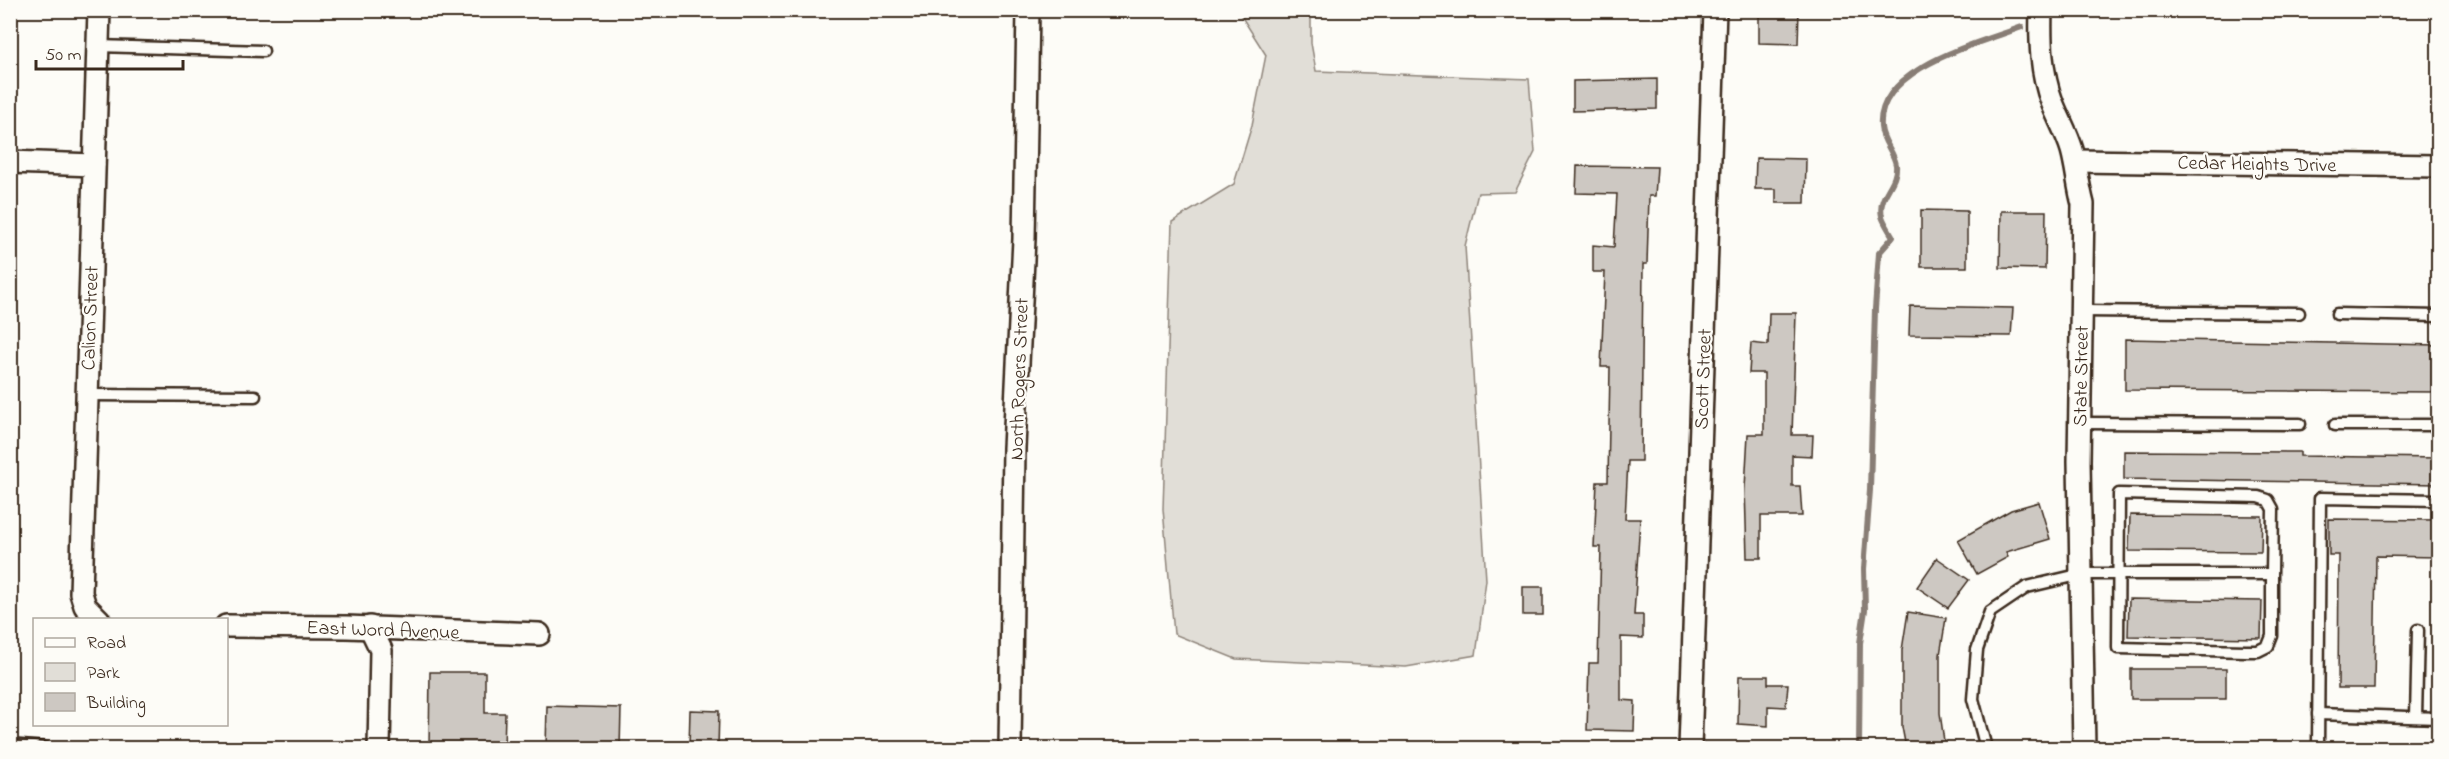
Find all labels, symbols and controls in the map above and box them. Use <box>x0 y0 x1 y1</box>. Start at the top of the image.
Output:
scale bar <box>36 33 183 71</box>
text: 50 m <box>45 43 82 69</box>
street label: Cedar Heights Drive <box>2177 150 2337 182</box>
street label: Calion Street <box>75 265 108 371</box>
street label: North Rogers Street <box>1003 297 1039 461</box>
street label: State Street <box>2067 325 2098 427</box>
street label: Scott Street <box>1688 328 1721 430</box>
street label: East Word Avenue <box>306 614 460 649</box>
legend <box>33 618 228 726</box>
text: Road <box>87 631 126 657</box>
text: Park <box>87 661 120 687</box>
text: Building <box>86 691 146 718</box>

